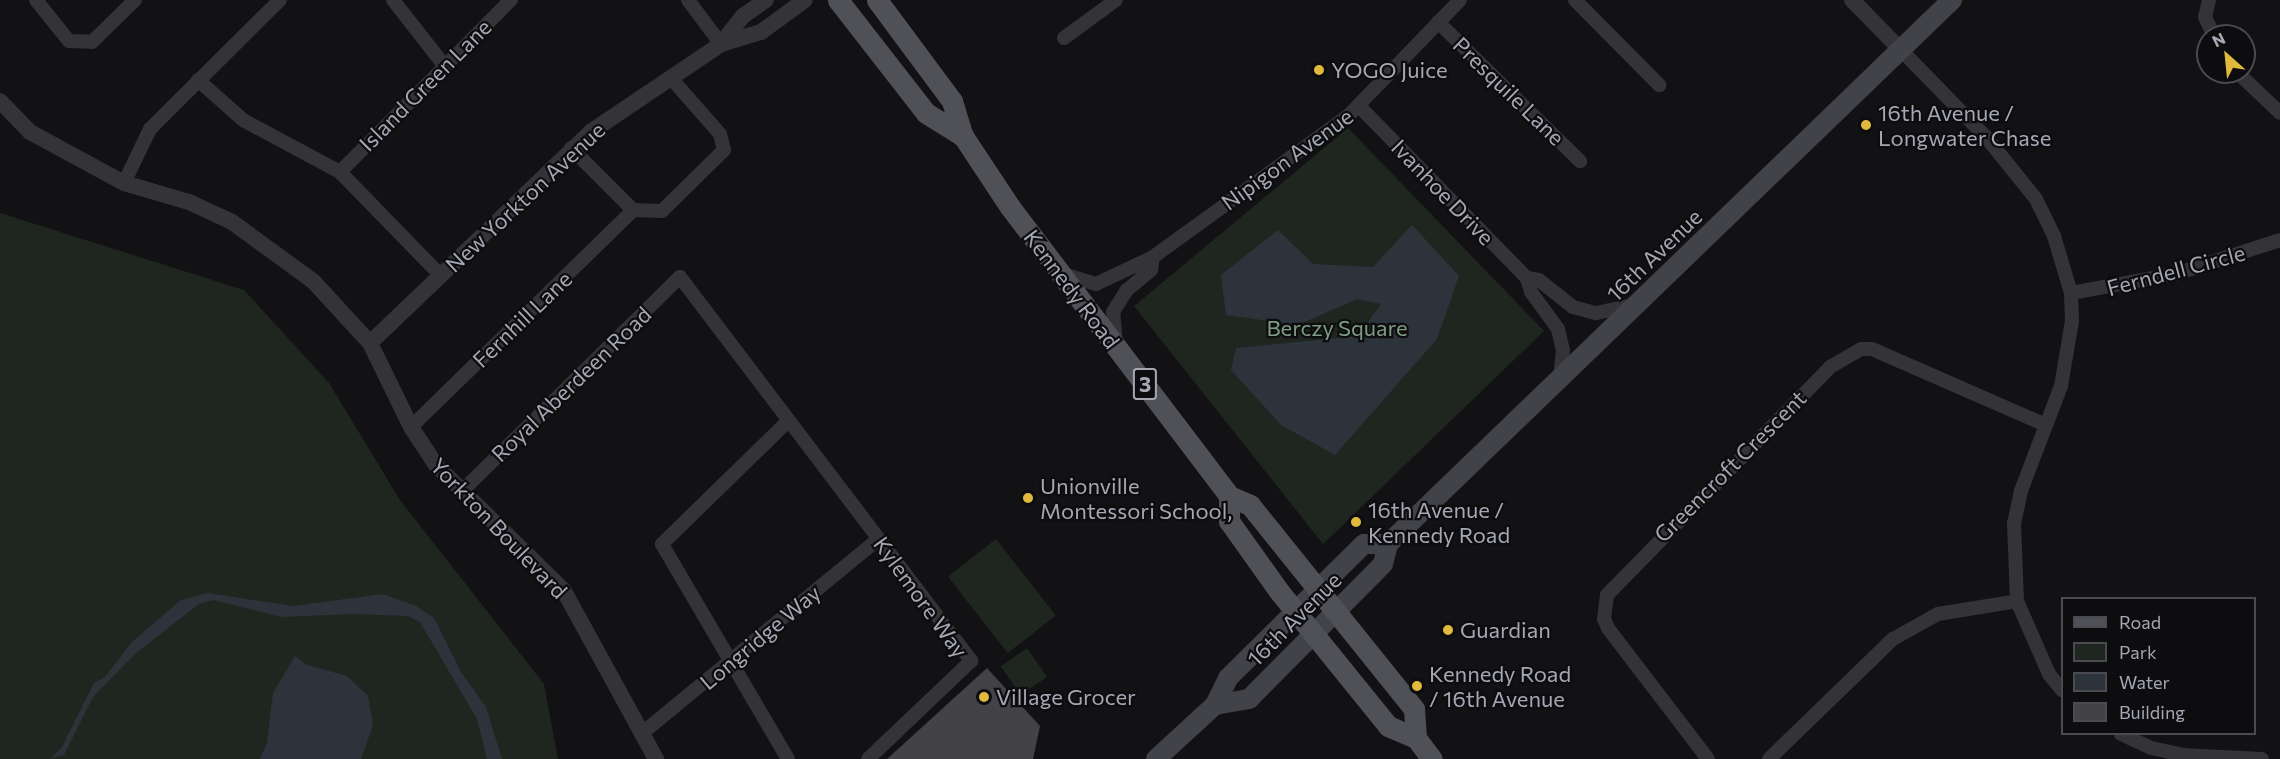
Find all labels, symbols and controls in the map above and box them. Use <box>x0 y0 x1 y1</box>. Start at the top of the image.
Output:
street label: Island Green Lane <box>354 14 496 156</box>
north arrow <box>2196 24 2256 84</box>
text: N <box>2209 28 2228 50</box>
street label: Presquile Lane <box>1448 31 1570 151</box>
place label: YOGO Juice <box>1331 57 1448 83</box>
marker: YOGO Juice <box>1312 63 1326 77</box>
place label: 16th Avenue / Longwater Chase <box>1878 99 2051 150</box>
street label: Nipigon Avenue <box>1216 102 1358 216</box>
street label: New Yorkton Avenue <box>440 116 610 278</box>
marker: 16th Avenue / Longwater Chase <box>1859 118 1873 132</box>
street label: Ivanhoe Drive <box>1386 134 1500 250</box>
street label: 16th Avenue <box>1601 203 1707 307</box>
street label: Kennedy Road <box>1019 224 1125 354</box>
street label: Ferndell Circle <box>2104 239 2248 301</box>
street label: Fernhill Lane <box>467 265 577 373</box>
street label: Royal Aberdeen Road <box>486 301 656 467</box>
park label: Berczy Square <box>1266 315 1408 341</box>
road number: 3 <box>1132 366 1158 402</box>
street label: Greencroft Crescent <box>1649 385 1811 547</box>
street label: Yorkton Boulevard <box>425 452 573 604</box>
place label: Unionville Montessori School, <box>1040 472 1232 524</box>
marker: Unionville Montessori School, <box>1021 491 1035 505</box>
place label: 16th Avenue / Kennedy Road <box>1368 496 1510 548</box>
marker: 16th Avenue / Kennedy Road <box>1349 515 1363 529</box>
street label: Kylemore Way <box>868 531 974 663</box>
street label: 16th Avenue <box>1242 567 1346 671</box>
street label: Longridge Way <box>694 579 826 695</box>
legend <box>2061 597 2256 735</box>
text: Road <box>2119 611 2161 633</box>
place label: Guardian <box>1460 617 1551 643</box>
marker: Guardian <box>1441 623 1455 637</box>
text: Park <box>2119 641 2157 663</box>
place label: Kennedy Road / 16th Avenue <box>1429 660 1571 712</box>
text: Water <box>2119 671 2170 693</box>
marker: Kennedy Road / 16th Avenue <box>1410 679 1424 693</box>
place label: Village Grocer <box>996 684 1136 710</box>
marker: Village Grocer <box>977 690 991 704</box>
text: Building <box>2119 701 2185 723</box>

